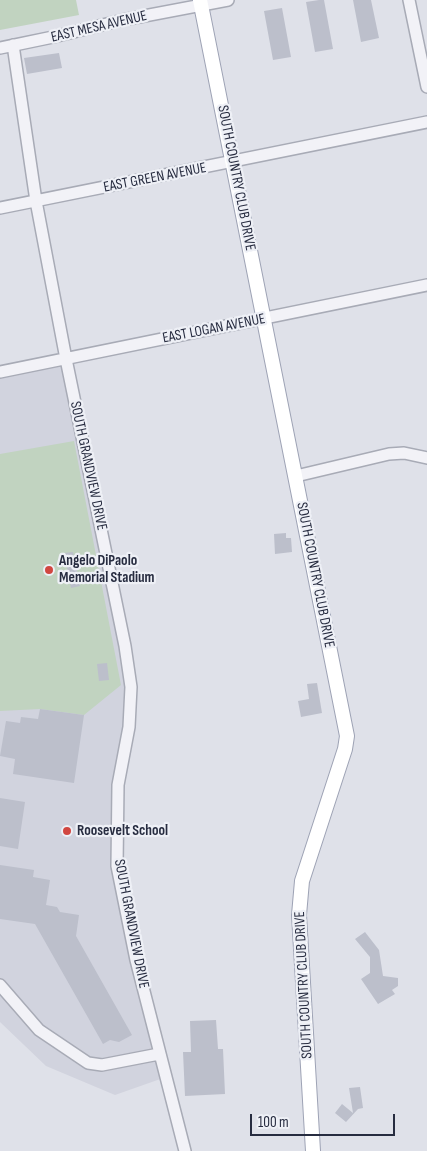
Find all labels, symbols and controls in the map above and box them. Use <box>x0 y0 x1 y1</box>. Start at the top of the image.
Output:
street label: EAST MESA AVENUE <box>49 7 149 47</box>
street label: SOUTH COUNTRY CLUB DRIVE <box>213 104 259 252</box>
street label: EAST GREEN AVENUE <box>102 159 208 197</box>
street label: EAST LOGAN AVENUE <box>161 310 267 348</box>
street label: SOUTH GRANDVIEW DRIVE <box>66 400 110 532</box>
street label: SOUTH COUNTRY CLUB DRIVE <box>292 501 338 649</box>
place label: Angelo DiPaolo Memorial Stadium <box>59 552 154 587</box>
marker: Angelo DiPaolo Memorial Stadium <box>43 564 55 576</box>
place label: Roosevelt School <box>77 822 168 840</box>
marker: Roosevelt School <box>61 825 73 837</box>
street label: SOUTH GRANDVIEW DRIVE <box>110 858 152 990</box>
street label: SOUTH COUNTRY CLUB DRIVE <box>291 911 317 1059</box>
scale bar <box>252 1104 397 1136</box>
text: 100 m <box>258 1113 289 1132</box>

